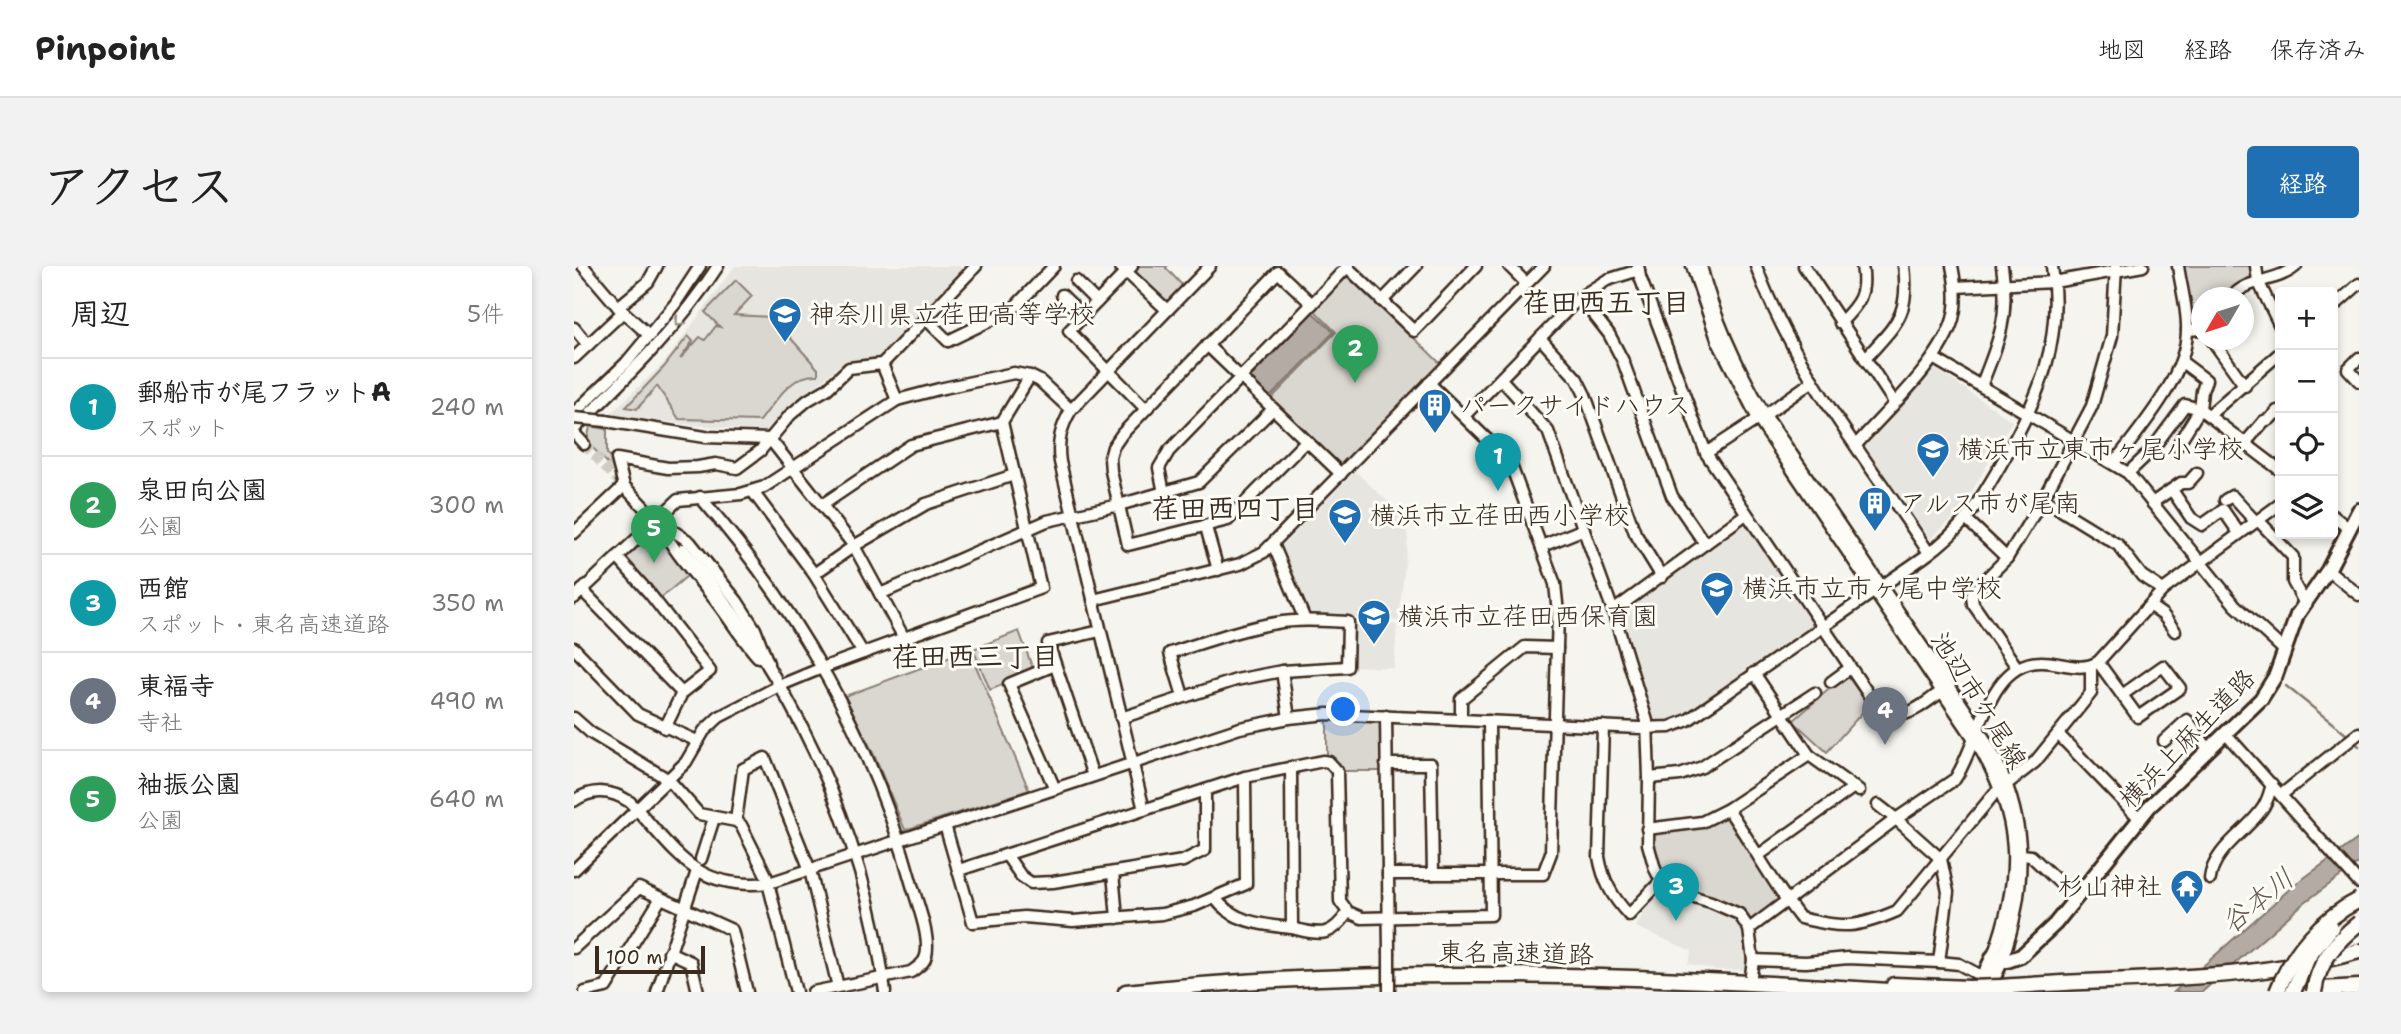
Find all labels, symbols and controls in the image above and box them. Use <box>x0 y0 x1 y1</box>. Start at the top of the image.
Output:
text: Pinpoint <box>35 26 176 71</box>
text: 地図 <box>2098 34 2146 66</box>
text: 経路 <box>2184 34 2232 66</box>
text: 保存済み <box>2270 34 2366 66</box>
button: 経路 <box>2247 146 2359 218</box>
text: アクセス <box>42 153 235 219</box>
district label: 荏田西五丁目 <box>1522 283 1690 321</box>
north arrow <box>2191 287 2254 350</box>
map controls <box>2275 287 2338 539</box>
button: + <box>2275 287 2338 350</box>
text: 周辺 <box>70 293 130 334</box>
school or university icon: 神奈川県立荏田高等学校 <box>766 295 804 344</box>
place label: 神奈川県立荏田高等学校 <box>809 296 1095 331</box>
text: 5件 <box>467 299 504 329</box>
one-way arrow <box>675 313 687 326</box>
pin: 2 <box>1332 325 1378 383</box>
button: − <box>2275 350 2338 413</box>
text: 郵船市が尾フラットA <box>137 374 391 409</box>
building icon: パークサイドハウス <box>1416 386 1454 435</box>
place label: パークサイドハウス <box>1460 387 1691 422</box>
text: 1 <box>88 392 98 422</box>
text: 240 m <box>430 392 504 422</box>
text: スポット <box>137 413 229 443</box>
button: locate <box>2275 413 2338 476</box>
school or university icon: 横浜市立東市ヶ尾小学校 <box>1914 430 1952 479</box>
place label: 横浜市立東市ヶ尾小学校 <box>1958 431 2244 466</box>
pin: 1 <box>1475 433 1521 491</box>
text: 泉田向公園 <box>137 472 267 507</box>
button: layers <box>2275 476 2338 539</box>
building icon: アルス市が尾南 <box>1856 484 1894 533</box>
place label: アルス市が尾南 <box>1900 485 2080 520</box>
district label: 荏田西四丁目 <box>1151 489 1319 527</box>
text: 2 <box>85 490 101 520</box>
text: 300 m <box>429 490 504 520</box>
school or university icon: 横浜市立荏田西小学校 <box>1326 496 1364 545</box>
place label: 横浜市立荏田西小学校 <box>1370 497 1630 532</box>
pin: 5 <box>631 505 677 563</box>
text: 公園 <box>137 511 183 541</box>
school or university icon: 横浜市立市ヶ尾中学校 <box>1698 569 1736 618</box>
text: 西館 <box>137 570 189 605</box>
place label: 横浜市立市ヶ尾中学校 <box>1742 570 2002 605</box>
text: 3 <box>85 588 101 618</box>
text: 350 m <box>431 588 504 618</box>
school or university icon: 横浜市立荏田西保育園 <box>1355 597 1393 646</box>
place label: 横浜市立荏田西保育園 <box>1398 598 1658 633</box>
text: スポット · 東名高速道路 <box>137 609 389 639</box>
street label: 池辺市ケ尾線 <box>1923 624 2036 775</box>
district label: 荏田西三丁目 <box>891 637 1059 675</box>
street label: 横浜上麻生道路 <box>2111 660 2262 815</box>
text: 東福寺 <box>137 668 215 703</box>
text: 4 <box>85 686 101 716</box>
text: 490 m <box>429 686 504 716</box>
pin: 4 <box>1862 687 1908 745</box>
your location <box>1326 692 1360 726</box>
text: 寺社 <box>137 707 183 737</box>
text: 袖振公園 <box>137 766 241 801</box>
text: 5 <box>86 784 100 814</box>
text: 640 m <box>429 784 504 814</box>
text: 公園 <box>137 805 183 835</box>
water label: 谷本川 <box>2212 859 2302 941</box>
pin: 3 <box>1653 863 1699 921</box>
temple icon: 杉山神社 <box>2168 867 2206 916</box>
place label: 杉山神社 <box>2058 868 2162 903</box>
street label: 東名高速道路 <box>1438 934 1594 971</box>
scale bar <box>595 943 705 975</box>
text: 100 m <box>606 945 663 970</box>

